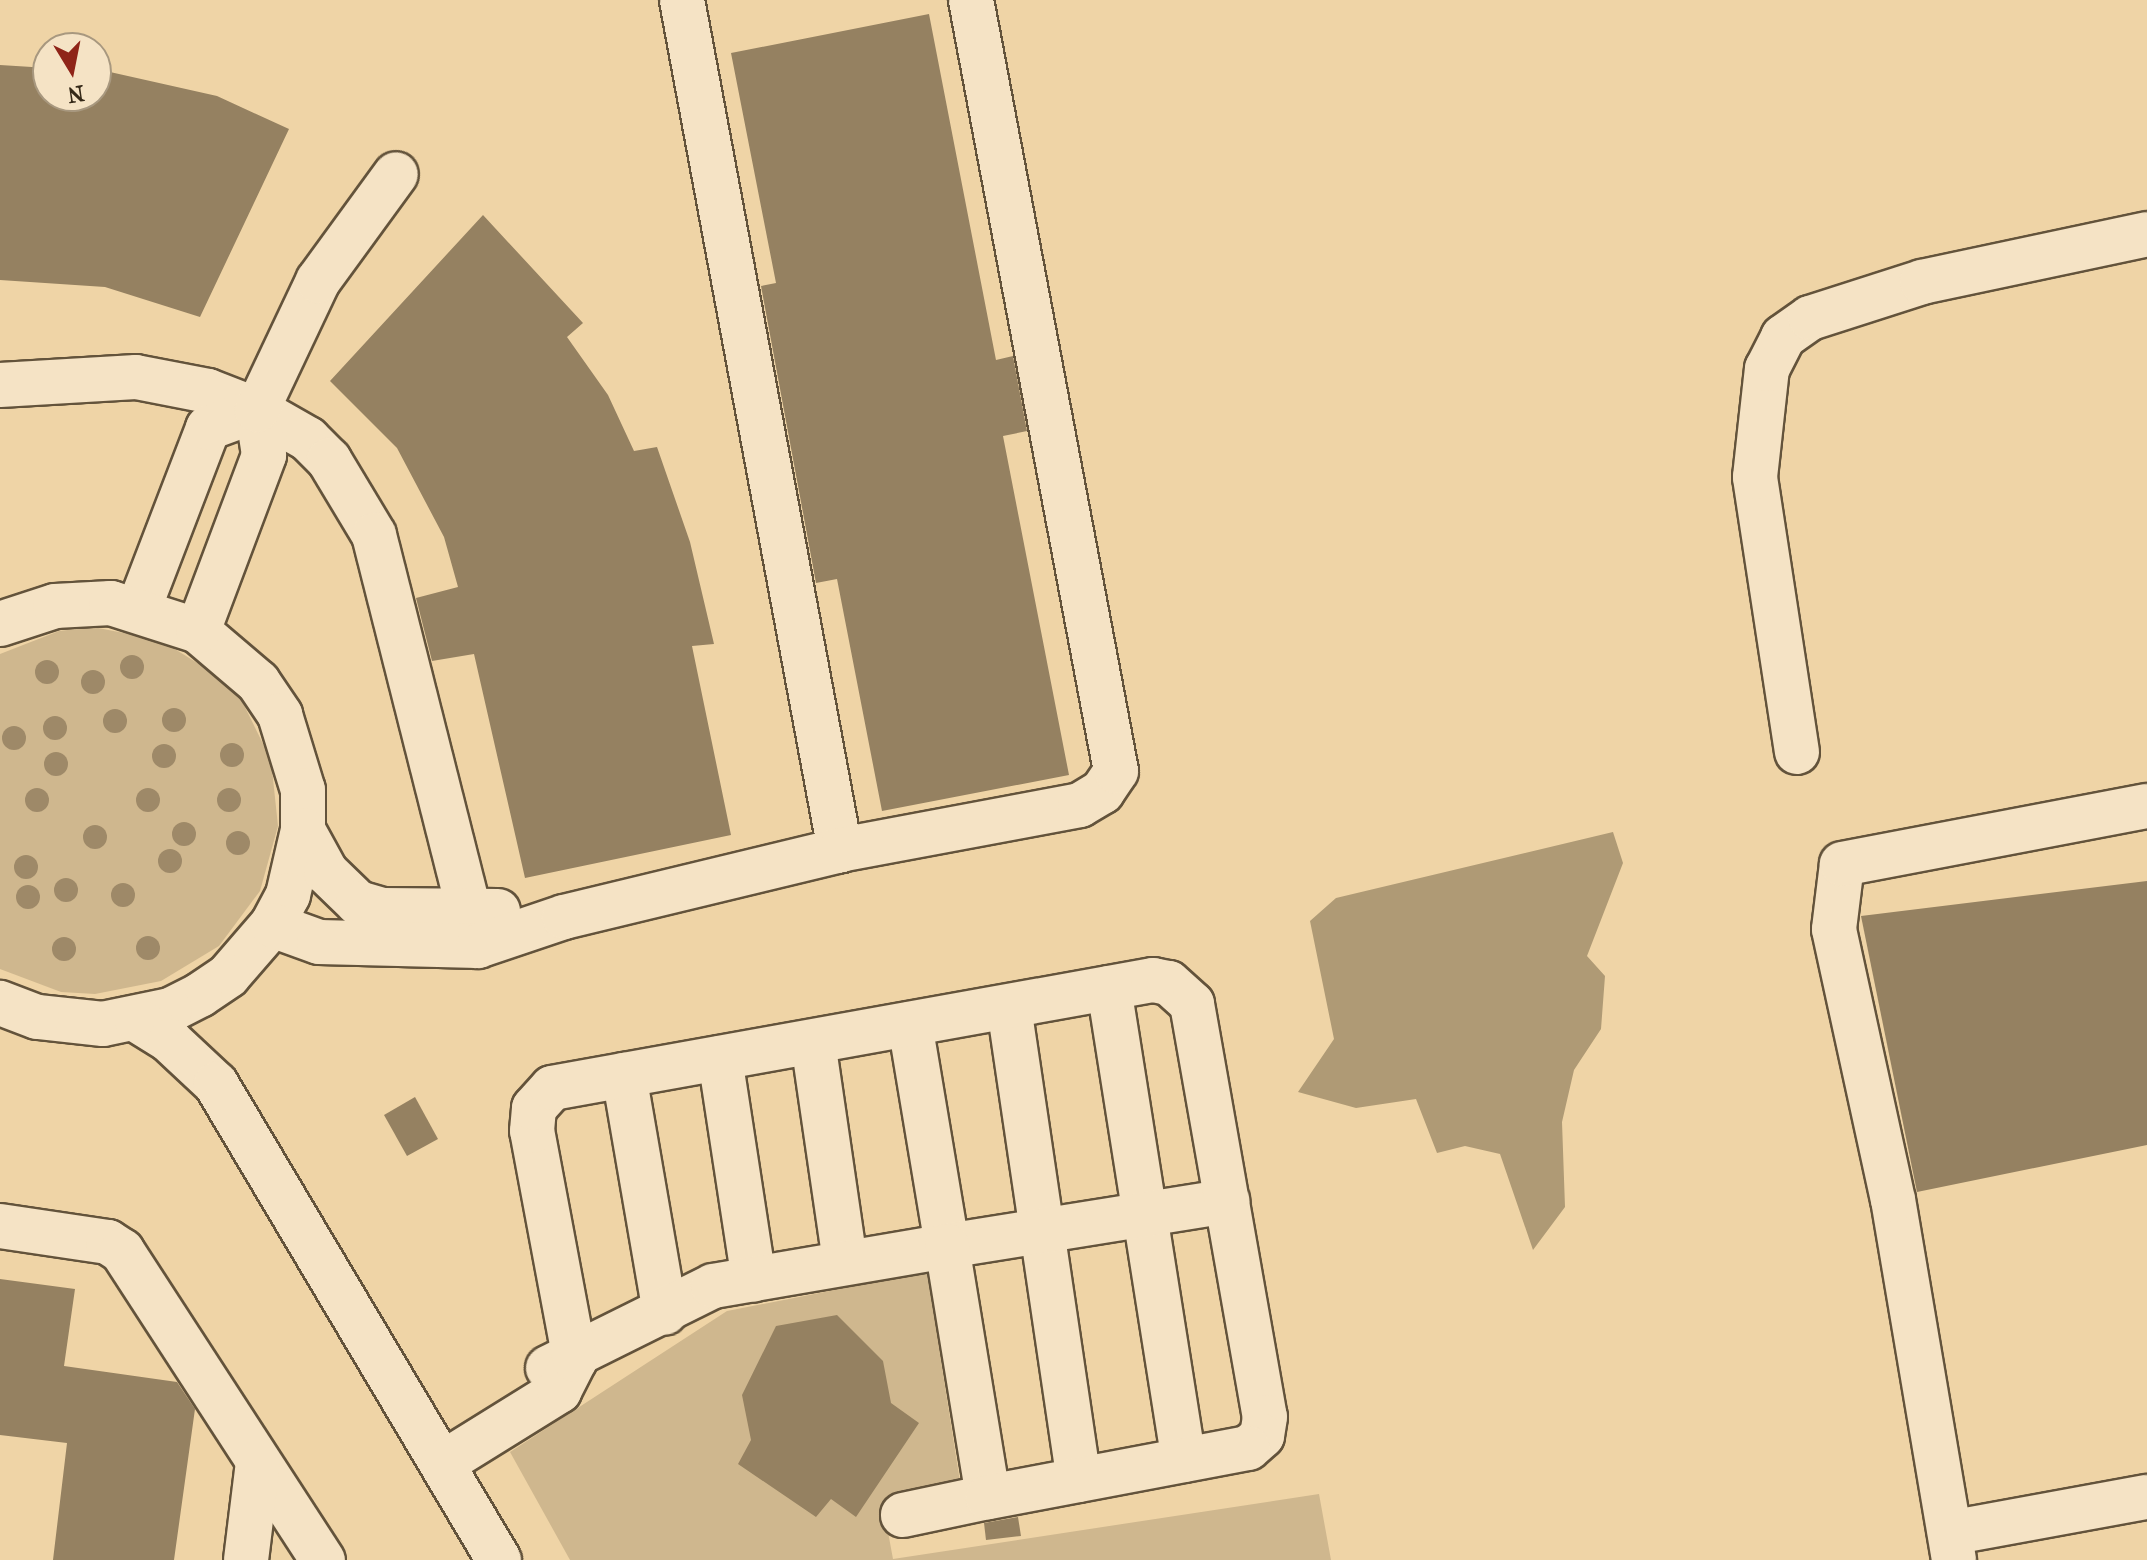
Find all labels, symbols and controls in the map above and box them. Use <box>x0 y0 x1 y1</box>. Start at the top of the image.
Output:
north arrow <box>32 32 112 112</box>
text: N <box>65 79 86 108</box>

